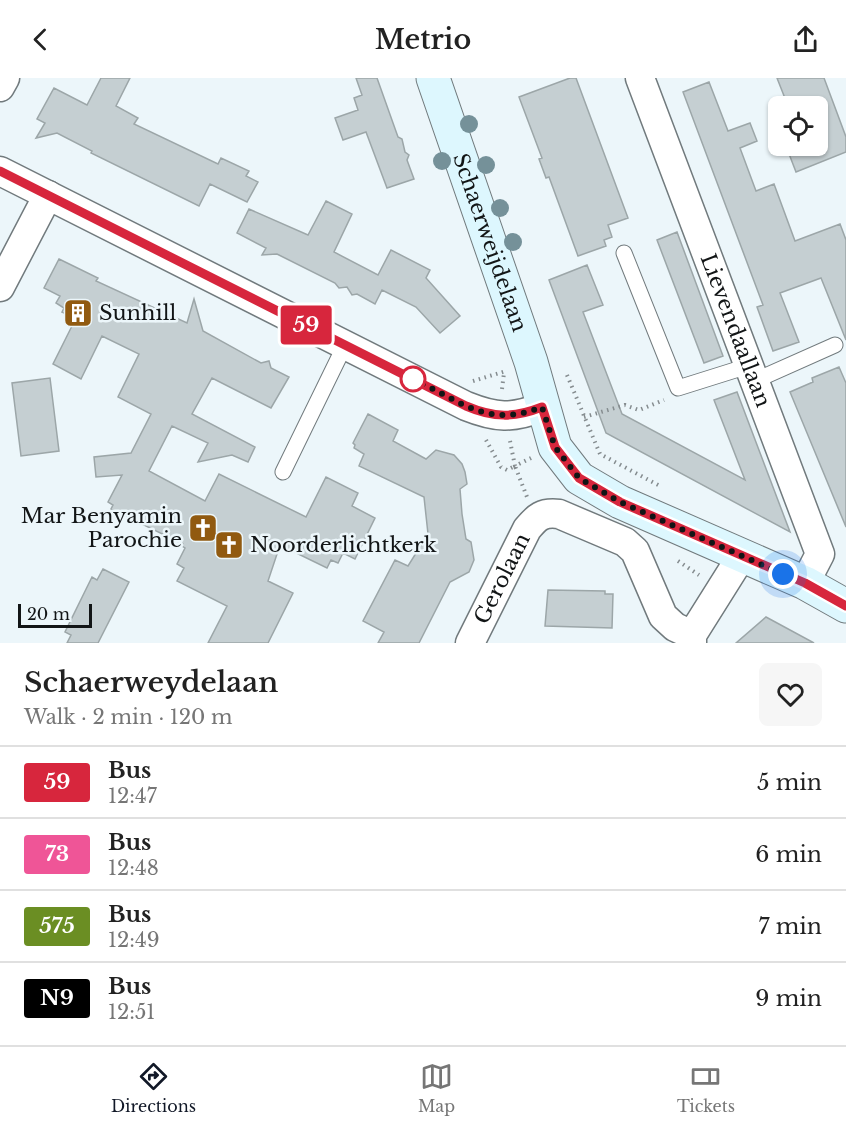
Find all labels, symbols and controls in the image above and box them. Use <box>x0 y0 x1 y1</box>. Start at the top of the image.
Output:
icon: back <box>24 23 57 56</box>
text: Metrio <box>375 23 471 56</box>
icon: share <box>789 23 822 56</box>
map controls <box>768 96 828 156</box>
button: locate <box>768 96 828 156</box>
street label: Schaerweijdelaan <box>447 150 533 335</box>
street label: Lievendaallaan <box>695 250 776 411</box>
building icon: Sunhill <box>62 297 94 329</box>
place label: Sunhill <box>99 300 177 326</box>
line badge: 59 <box>279 306 333 344</box>
text: 59 <box>293 312 319 338</box>
unlabelled marker <box>400 366 426 392</box>
place label: Mar Benyamin Parochie <box>21 503 182 553</box>
church icon: Mar Benyamin Parochie <box>187 512 219 544</box>
church icon: Noorderlichtkerk <box>213 529 245 561</box>
street label: Gerolaan <box>469 529 536 628</box>
place label: Noorderlichtkerk <box>250 532 437 558</box>
your location <box>768 559 798 589</box>
scale bar <box>18 601 92 628</box>
text: 20 m <box>27 604 70 624</box>
button: heart <box>759 663 822 726</box>
text: Schaerweydelaan <box>24 665 278 700</box>
text: Walk · 2 min · 120 m <box>24 705 233 729</box>
text: Bus <box>108 757 151 784</box>
text: 59 <box>44 769 70 795</box>
text: 5 min <box>757 769 822 796</box>
text: 12:47 <box>108 784 157 808</box>
text: Bus <box>108 829 151 856</box>
text: 73 <box>45 841 69 867</box>
text: 6 min <box>755 841 822 868</box>
text: 12:48 <box>108 856 159 880</box>
text: Bus <box>108 901 151 928</box>
text: 575 <box>39 913 75 939</box>
text: 7 min <box>758 913 822 940</box>
text: 12:49 <box>108 928 160 952</box>
text: Bus <box>108 973 151 1000</box>
text: N9 <box>40 985 74 1011</box>
text: 9 min <box>755 985 822 1012</box>
text: 12:51 <box>108 1000 155 1024</box>
tab: Directions <box>111 1060 196 1116</box>
tab: Map <box>418 1060 455 1116</box>
tab: Tickets <box>677 1060 735 1116</box>

